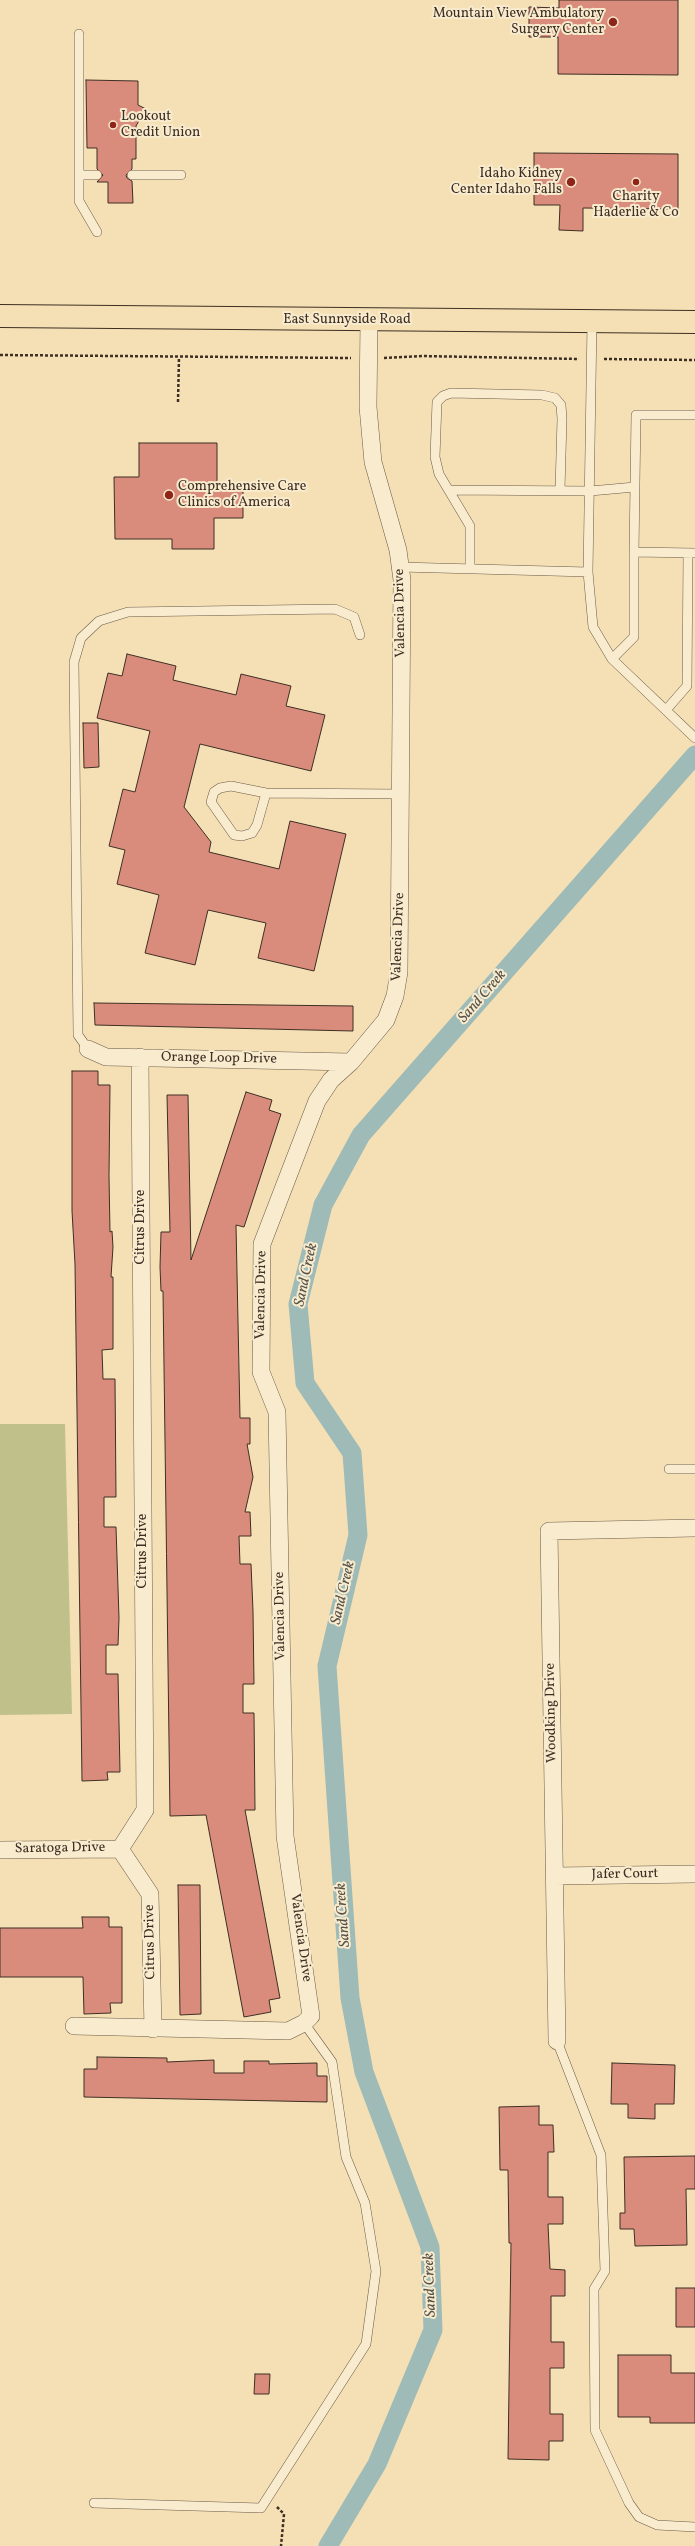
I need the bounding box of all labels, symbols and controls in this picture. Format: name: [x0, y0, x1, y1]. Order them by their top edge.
place label: Mountain View Ambulatory Surgery Center: [433, 6, 604, 38]
marker: Mountain View Ambulatory Surgery Center: [607, 16, 619, 28]
place label: Lookout Credit Union: [121, 109, 200, 142]
marker: Lookout Credit Union: [108, 120, 118, 130]
place label: Idaho Kidney Center Idaho Falls: [451, 166, 562, 198]
marker: Idaho Kidney Center Idaho Falls: [565, 176, 577, 188]
marker: Charity Haderlie & Co: [631, 177, 641, 187]
place label: Charity Haderlie & Co: [593, 189, 679, 222]
street label: East Sunnyside Road: [283, 312, 411, 328]
place label: Comprehensive Care Clinics of America: [178, 479, 306, 512]
marker: Comprehensive Care Clinics of America: [163, 489, 175, 501]
street label: Valencia Drive: [392, 568, 410, 658]
street label: Valencia Drive: [389, 892, 409, 982]
water label: Sand Creek: [455, 967, 511, 1027]
street label: Orange Loop Drive: [161, 1050, 277, 1068]
street label: Citrus Drive: [133, 1189, 149, 1265]
water label: Sand Creek: [292, 1242, 322, 1308]
street label: Valencia Drive: [253, 1250, 271, 1340]
street label: Citrus Drive: [135, 1513, 151, 1589]
water label: Sand Creek: [328, 1560, 360, 1626]
street label: Valencia Drive: [272, 1571, 290, 1661]
street label: Woodking Drive: [543, 1663, 561, 1763]
street label: Saratoga Drive: [15, 1840, 105, 1858]
street label: Jafer Court: [591, 1866, 659, 1884]
water label: Sand Creek: [333, 1882, 355, 1948]
street label: Valencia Drive: [285, 1893, 315, 1983]
street label: Citrus Drive: [142, 1904, 160, 1980]
water label: Sand Creek: [421, 2253, 441, 2317]

